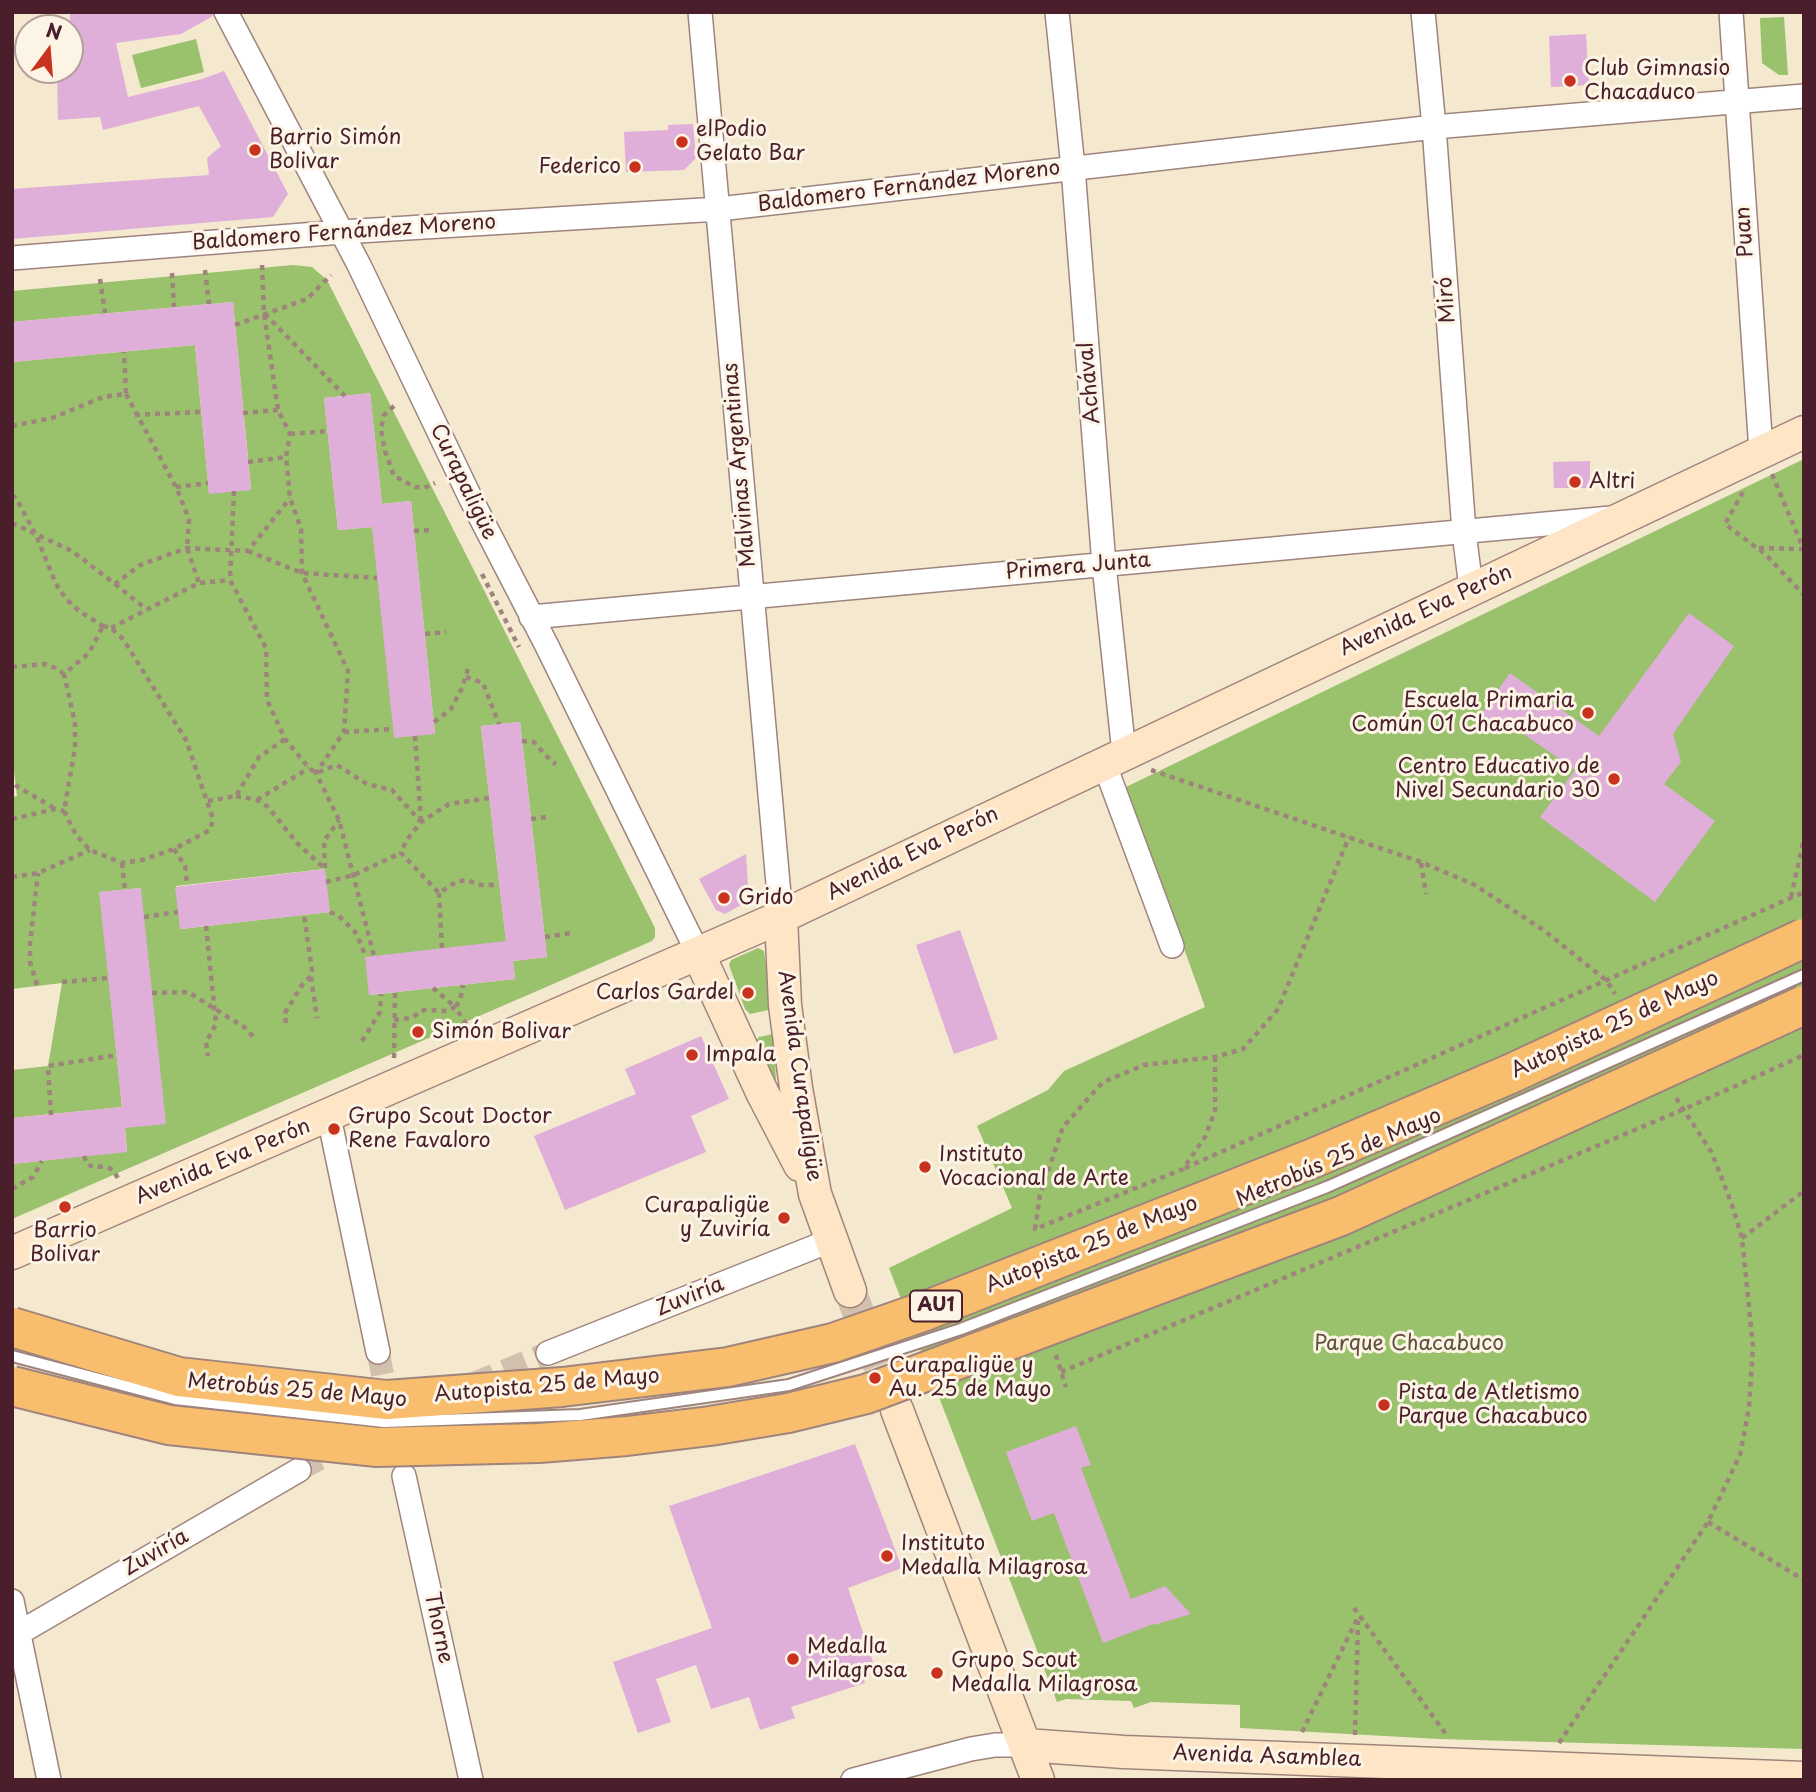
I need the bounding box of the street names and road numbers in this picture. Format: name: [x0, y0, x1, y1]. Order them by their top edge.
street label: Baldomero Fernández Moreno: [756, 156, 1062, 218]
street label: Puan: [1731, 206, 1759, 258]
street label: Baldomero Fernández Moreno: [191, 210, 497, 256]
street label: Miró: [1433, 276, 1461, 324]
street label: Achával: [1074, 341, 1106, 425]
street label: Malvinas Argentinas: [718, 362, 762, 568]
street label: Curapaligüe: [424, 420, 502, 544]
street label: Primera Junta: [1004, 548, 1152, 586]
street label: Avenida Eva Perón: [1336, 560, 1516, 662]
street label: Avenida Eva Perón: [823, 802, 1003, 906]
street label: Autopista 25 de Mayo: [1507, 966, 1723, 1084]
street label: Avenida Curapaligüe: [772, 969, 826, 1183]
street label: Metrobús 25 de Mayo: [1233, 1103, 1445, 1213]
street label: Avenida Eva Perón: [132, 1114, 314, 1210]
street label: Autopista 25 de Mayo: [982, 1191, 1202, 1299]
street label: Zuviría: [652, 1272, 728, 1322]
road number: AU1: [910, 1290, 962, 1322]
street label: Autopista 25 de Mayo: [433, 1364, 661, 1408]
street label: Metrobús 25 de Mayo: [186, 1369, 408, 1413]
street label: Zuviría: [119, 1524, 193, 1582]
street label: Thorne: [418, 1590, 458, 1666]
street label: Avenida Asamblea: [1172, 1741, 1362, 1773]

